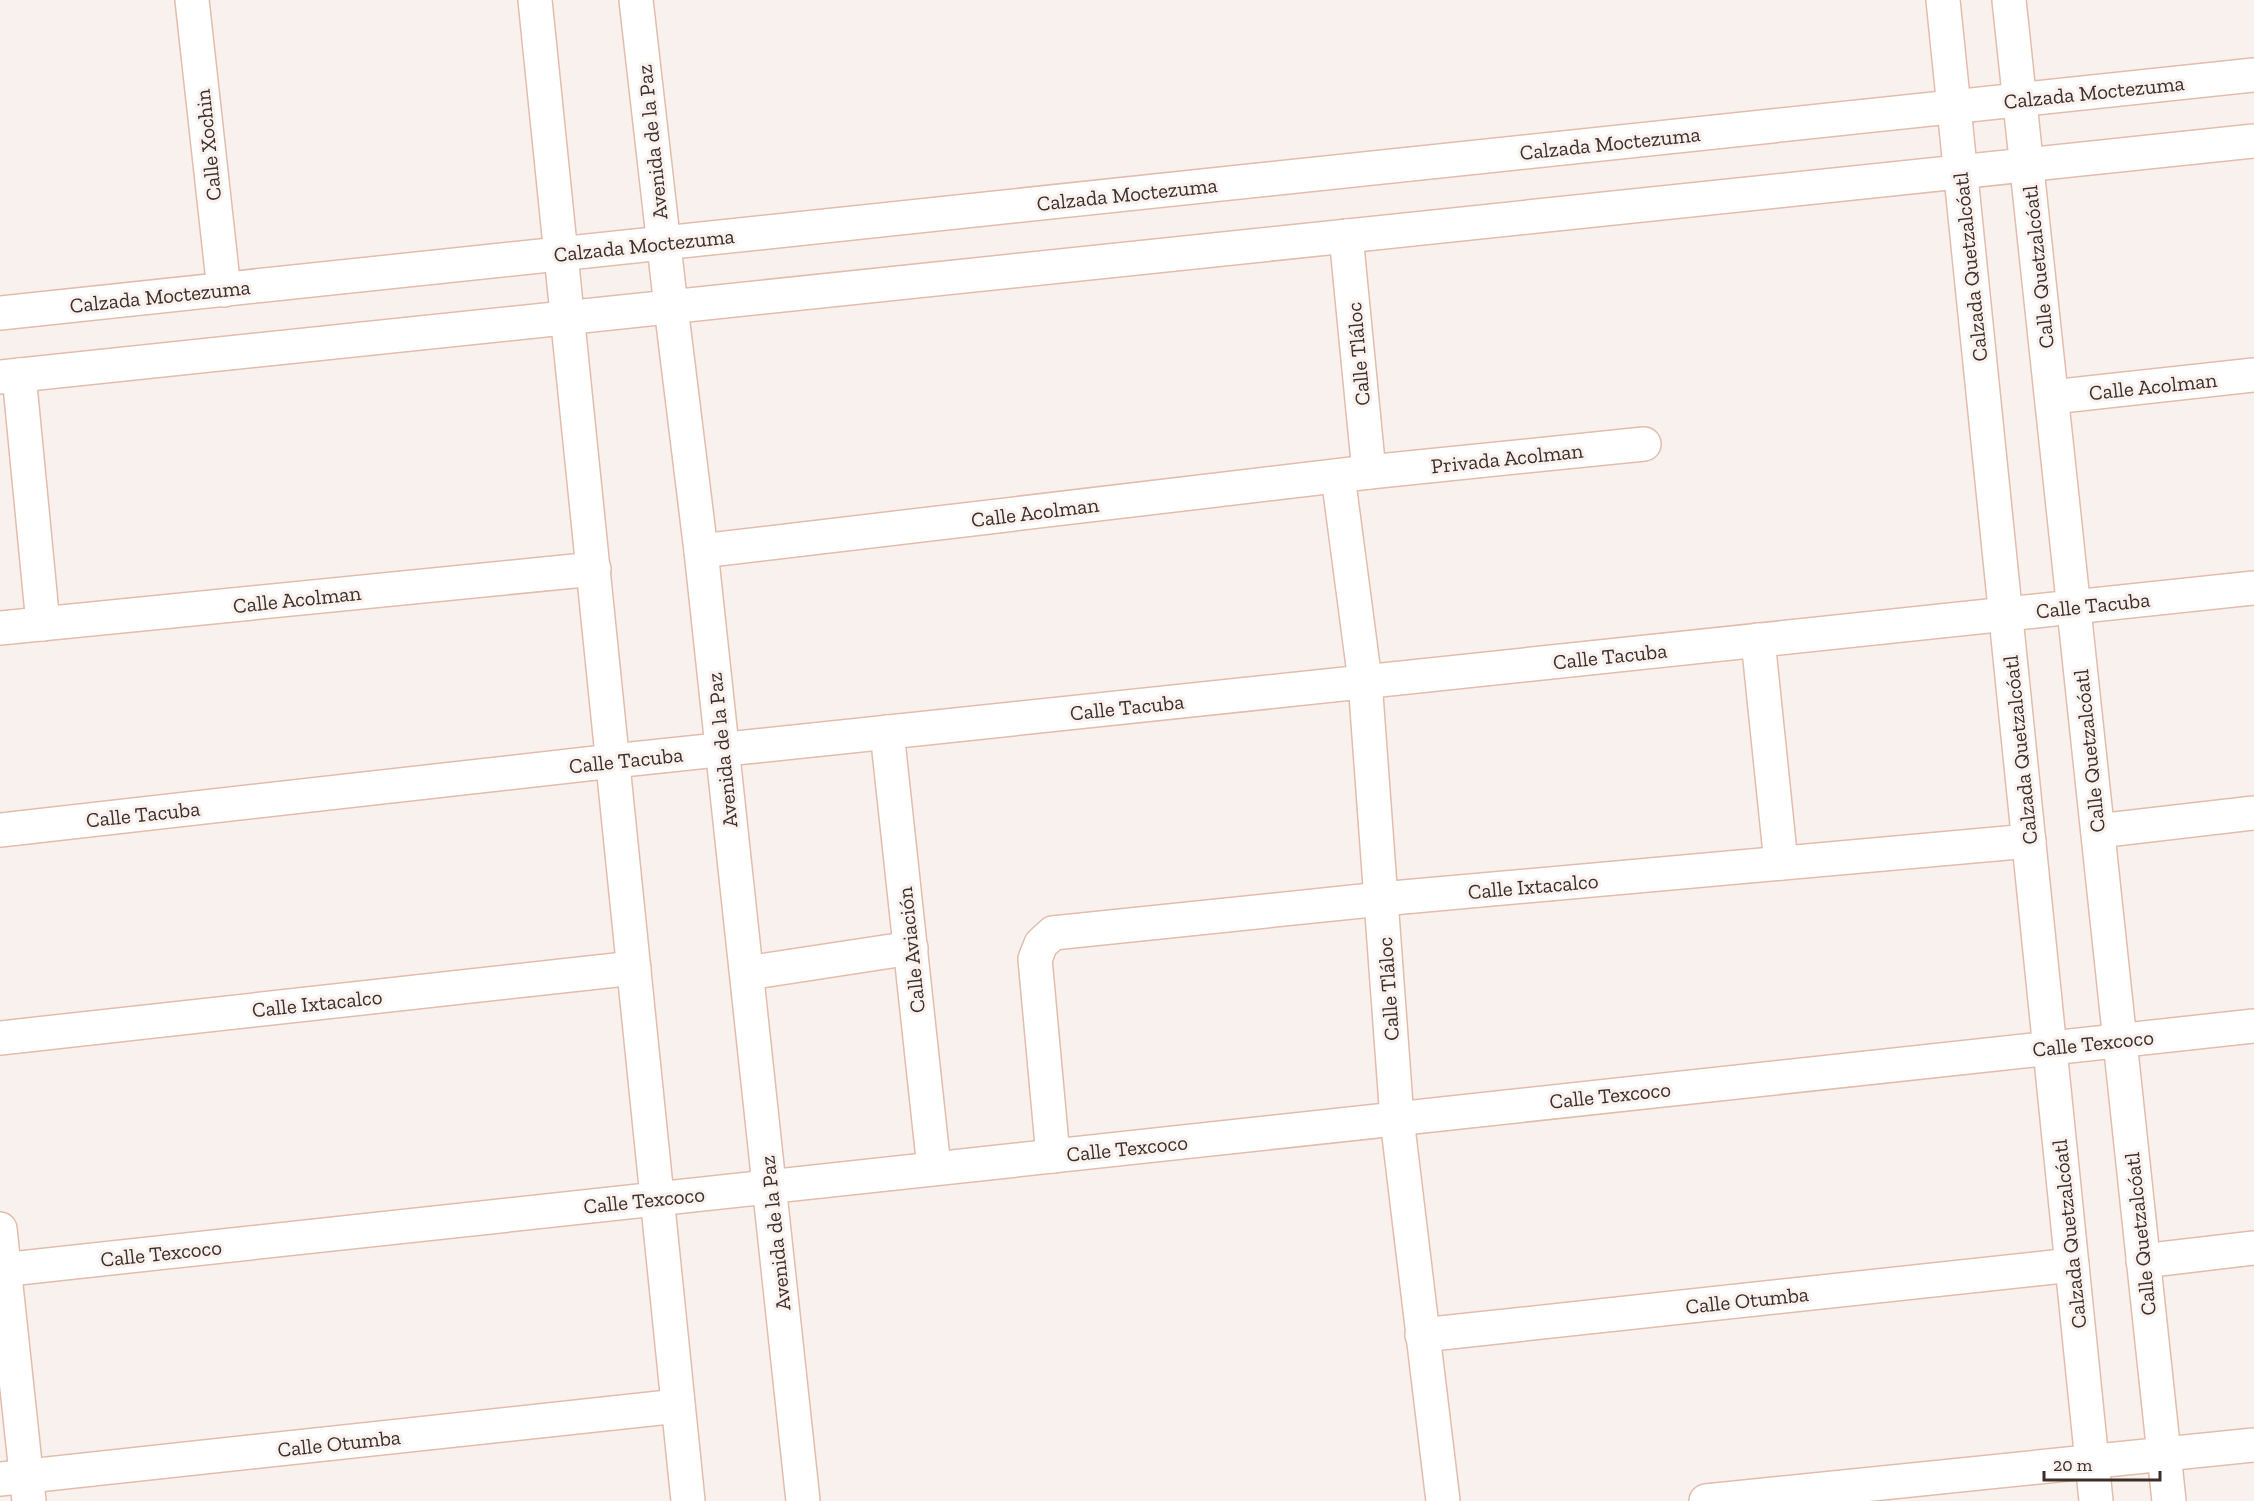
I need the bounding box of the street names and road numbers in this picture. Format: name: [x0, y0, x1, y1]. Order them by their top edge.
street label: Avenida de la Paz: [631, 63, 673, 221]
street label: Calzada Moctezuma: [2002, 70, 2186, 114]
street label: Calle Xochin: [190, 88, 226, 202]
street label: Calzada Moctezuma: [1518, 121, 1702, 165]
street label: Calzada Quetzalcóatl: [1948, 171, 1992, 363]
street label: Calzada Moctezuma: [1035, 172, 1219, 216]
street label: Calle Quetzalcóatl: [2017, 184, 2059, 350]
street label: Calzada Moctezuma: [552, 223, 736, 267]
street label: Calzada Moctezuma: [68, 274, 252, 318]
street label: Calle Tláloc: [1341, 301, 1375, 407]
street label: Calle Acolman: [2088, 367, 2218, 405]
street label: Privada Acolman: [1430, 438, 1584, 478]
street label: Calle Acolman: [970, 492, 1100, 532]
street label: Calle Acolman: [232, 580, 362, 618]
street label: Calle Tacuba: [2035, 587, 2151, 623]
street label: Calle Tacuba: [1552, 638, 1668, 674]
street label: Calzada Quetzalcóatl: [1998, 654, 2042, 846]
street label: Calle Quetzalcóatl: [2068, 668, 2110, 834]
street label: Avenida de la Paz: [701, 671, 743, 829]
street label: Calle Tacuba: [1069, 689, 1185, 725]
street label: Calle Tacuba: [568, 742, 684, 778]
street label: Calle Tacuba: [85, 796, 201, 832]
street label: Calle Ixtacalco: [1467, 868, 1599, 904]
street label: Calle Aviación: [892, 886, 930, 1014]
street label: Calle Tláloc: [1372, 936, 1404, 1042]
street label: Calle Ixtacalco: [251, 984, 383, 1022]
street label: Calle Texcoco: [2031, 1024, 2155, 1062]
street label: Calle Texcoco: [1548, 1076, 1672, 1114]
street label: Calle Texcoco: [1065, 1129, 1189, 1167]
street label: Calzada Quetzalcóatl: [2047, 1138, 2091, 1330]
street label: Calle Quetzalcóatl: [2119, 1151, 2161, 1317]
street label: Avenida de la Paz: [754, 1154, 796, 1312]
street label: Calle Texcoco: [582, 1181, 706, 1219]
street label: Calle Texcoco: [99, 1234, 223, 1272]
street label: Calle Otumba: [1684, 1281, 1810, 1319]
street label: Calle Otumba: [276, 1424, 402, 1462]

